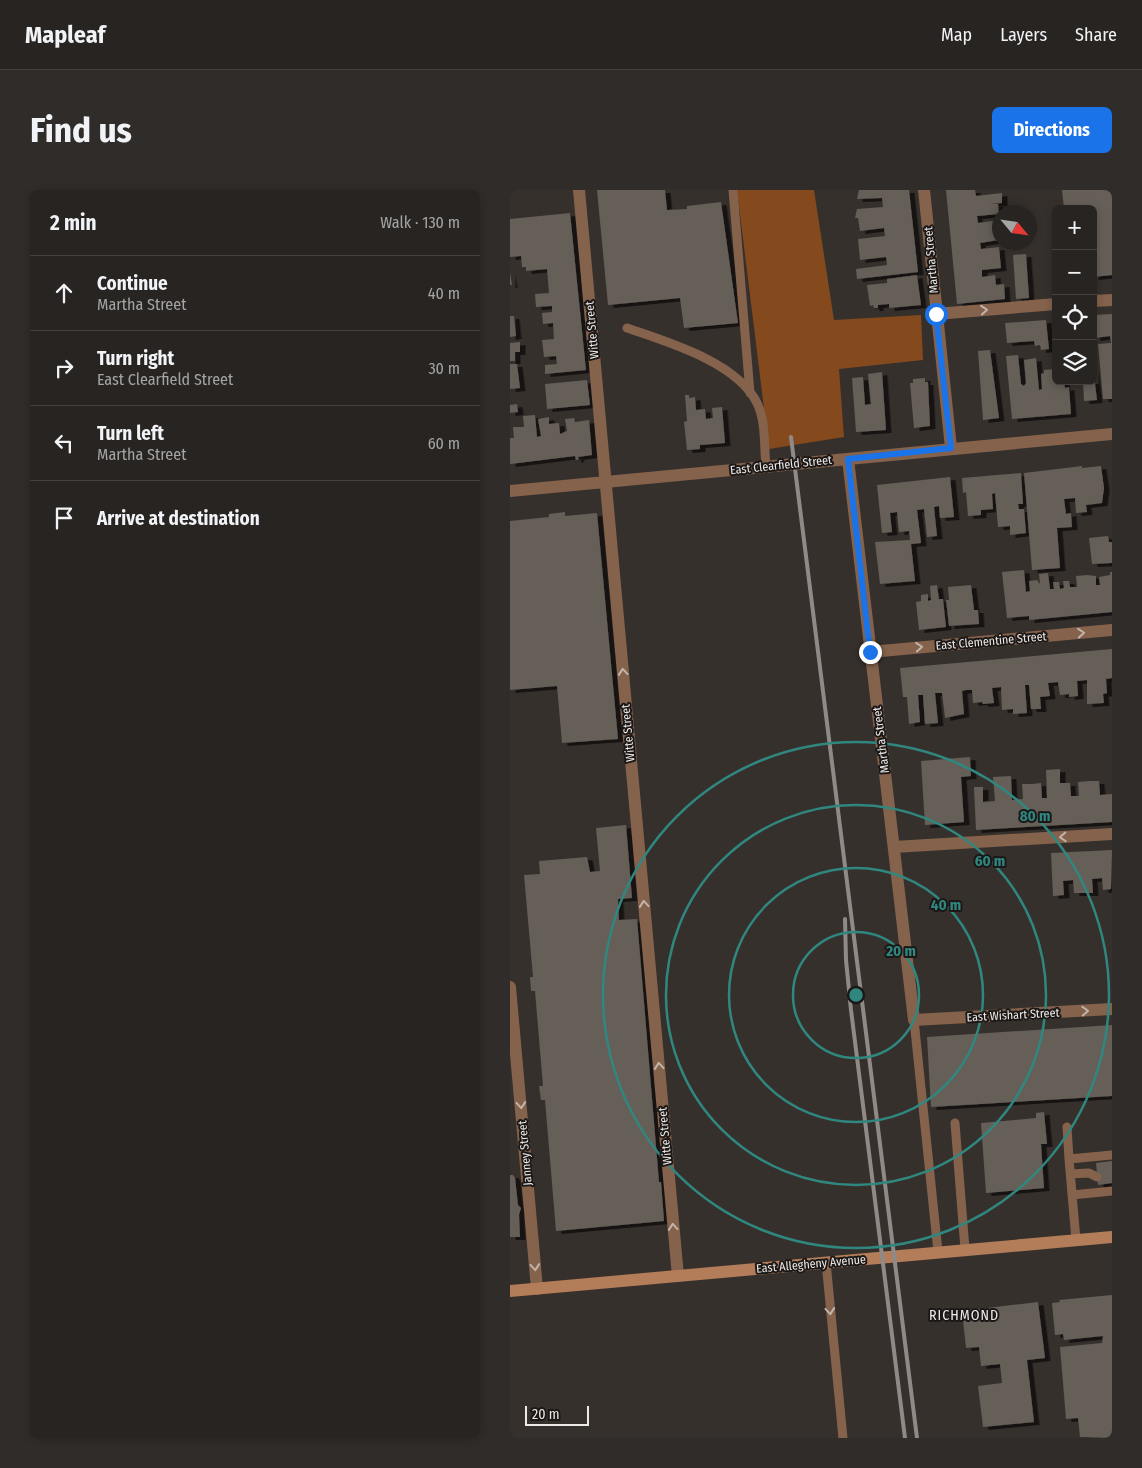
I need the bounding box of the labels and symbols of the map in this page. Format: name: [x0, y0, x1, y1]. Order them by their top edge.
north arrow: [992, 205, 1037, 250]
street label: Martha Street: [921, 226, 941, 294]
street label: Witte Street: [582, 300, 601, 359]
route start: [925, 303, 948, 326]
one-way arrow: [981, 305, 989, 316]
street label: East Clearfield Street: [729, 453, 833, 477]
one-way arrow: [1077, 628, 1085, 639]
street label: East Clementine Street: [935, 629, 1047, 653]
route end: [859, 641, 882, 664]
one-way arrow: [915, 642, 923, 653]
one-way arrow: [618, 668, 629, 676]
street label: Witte Street: [618, 703, 637, 762]
street label: Martha Street: [870, 706, 892, 774]
text: 80 m: [1020, 807, 1050, 825]
one-way arrow: [1059, 831, 1067, 842]
text: 60 m: [975, 852, 1005, 870]
text: 40 m: [931, 896, 961, 914]
one-way arrow: [639, 900, 650, 908]
text: 20 m: [885, 942, 916, 960]
centre of rings: [847, 986, 865, 1004]
one-way arrow: [1081, 1005, 1089, 1016]
street label: East Wishart Street: [966, 1006, 1060, 1024]
one-way arrow: [654, 1061, 665, 1069]
one-way arrow: [515, 1102, 526, 1110]
street label: Witte Street: [655, 1106, 674, 1165]
street label: Janney Street: [515, 1120, 535, 1186]
one-way arrow: [668, 1223, 679, 1231]
street label: East Allegheny Avenue: [756, 1252, 866, 1276]
one-way arrow: [530, 1263, 541, 1271]
one-way arrow: [825, 1307, 836, 1315]
district label: RICHMOND: [929, 1307, 999, 1324]
scale bar: [525, 1403, 589, 1426]

